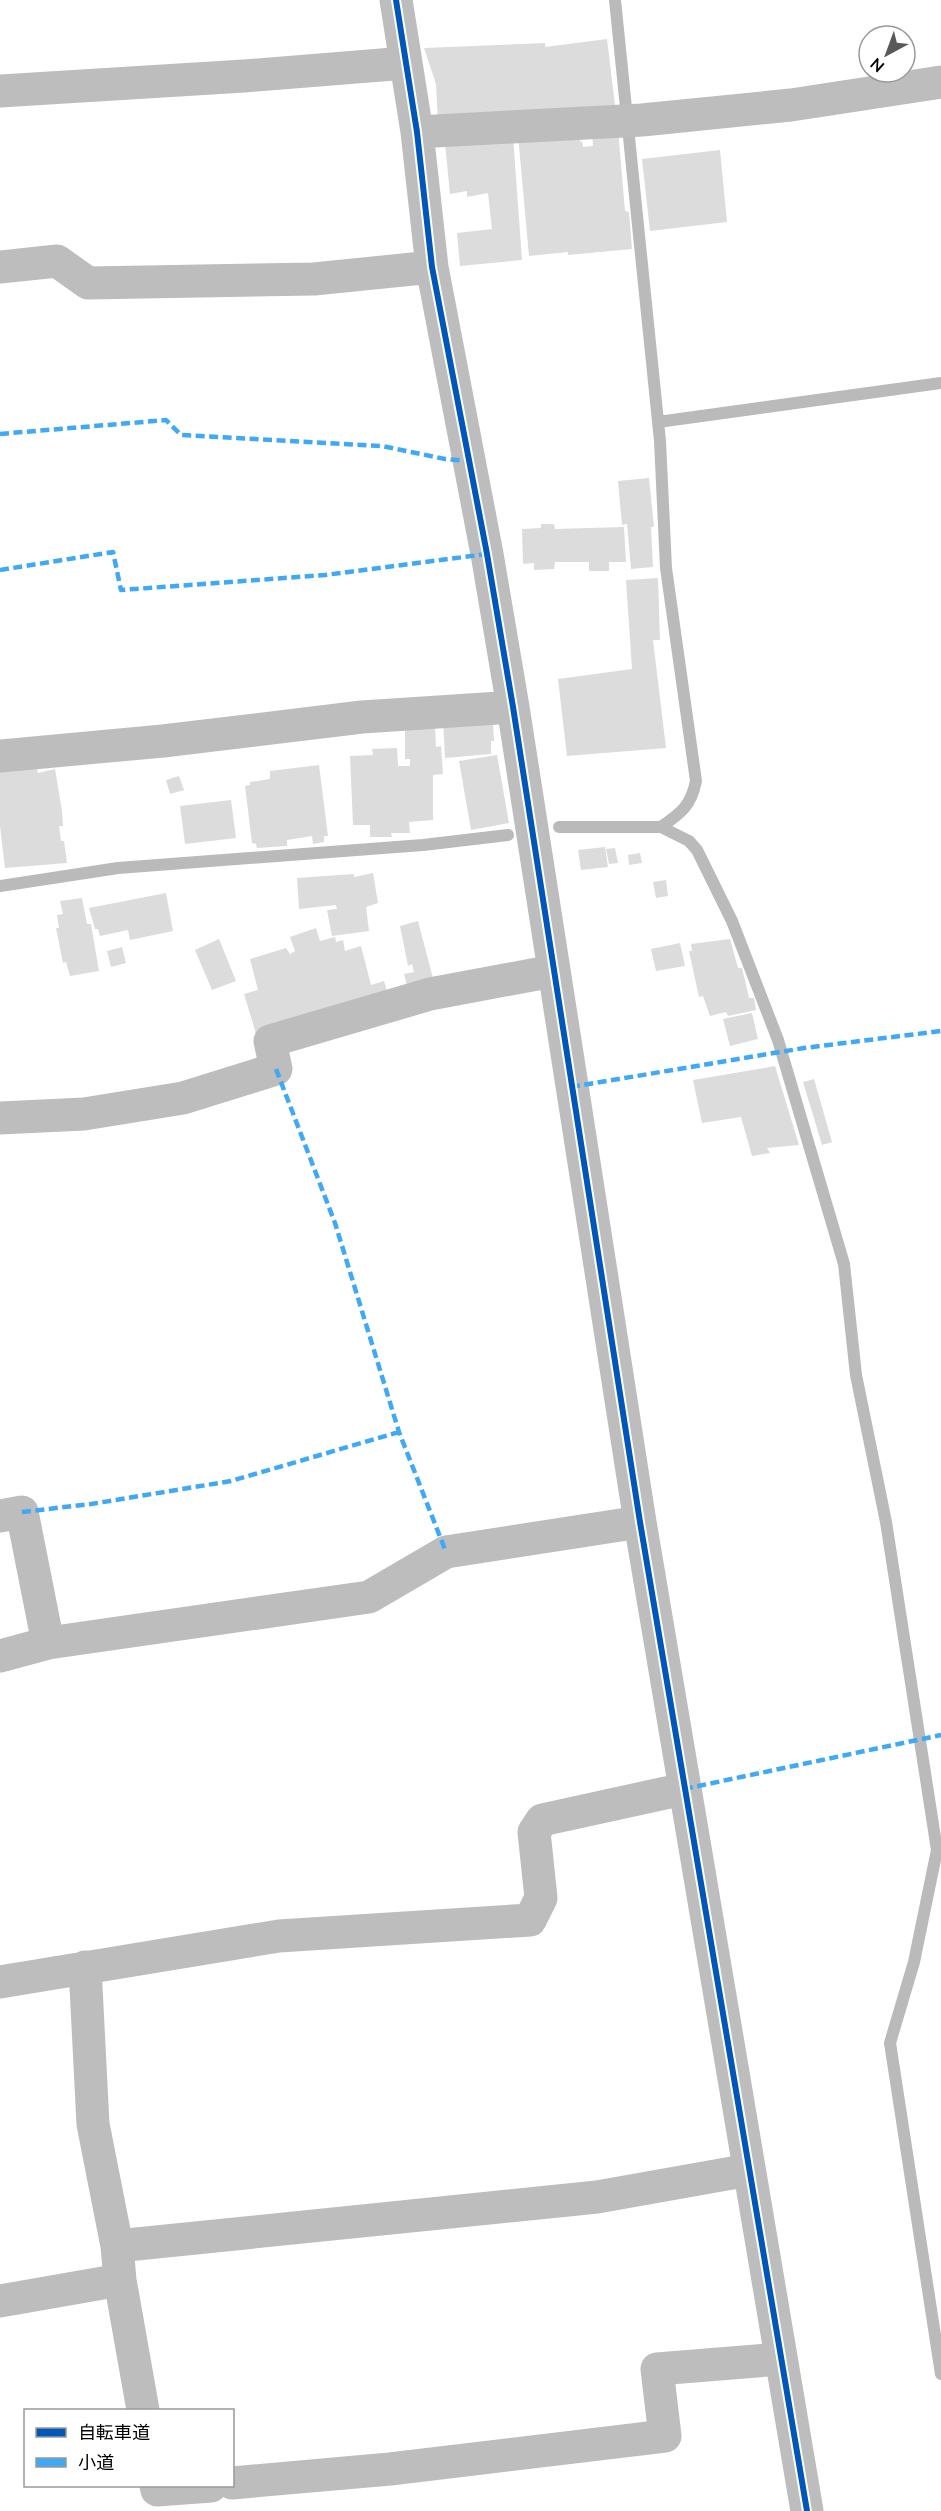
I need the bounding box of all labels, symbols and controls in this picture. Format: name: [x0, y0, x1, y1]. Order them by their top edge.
north arrow: [857, 24, 917, 84]
text: N: [866, 52, 890, 77]
legend: [24, 2409, 234, 2487]
text: 自転車道: [78, 2421, 150, 2445]
text: 小道: [78, 2451, 114, 2475]

